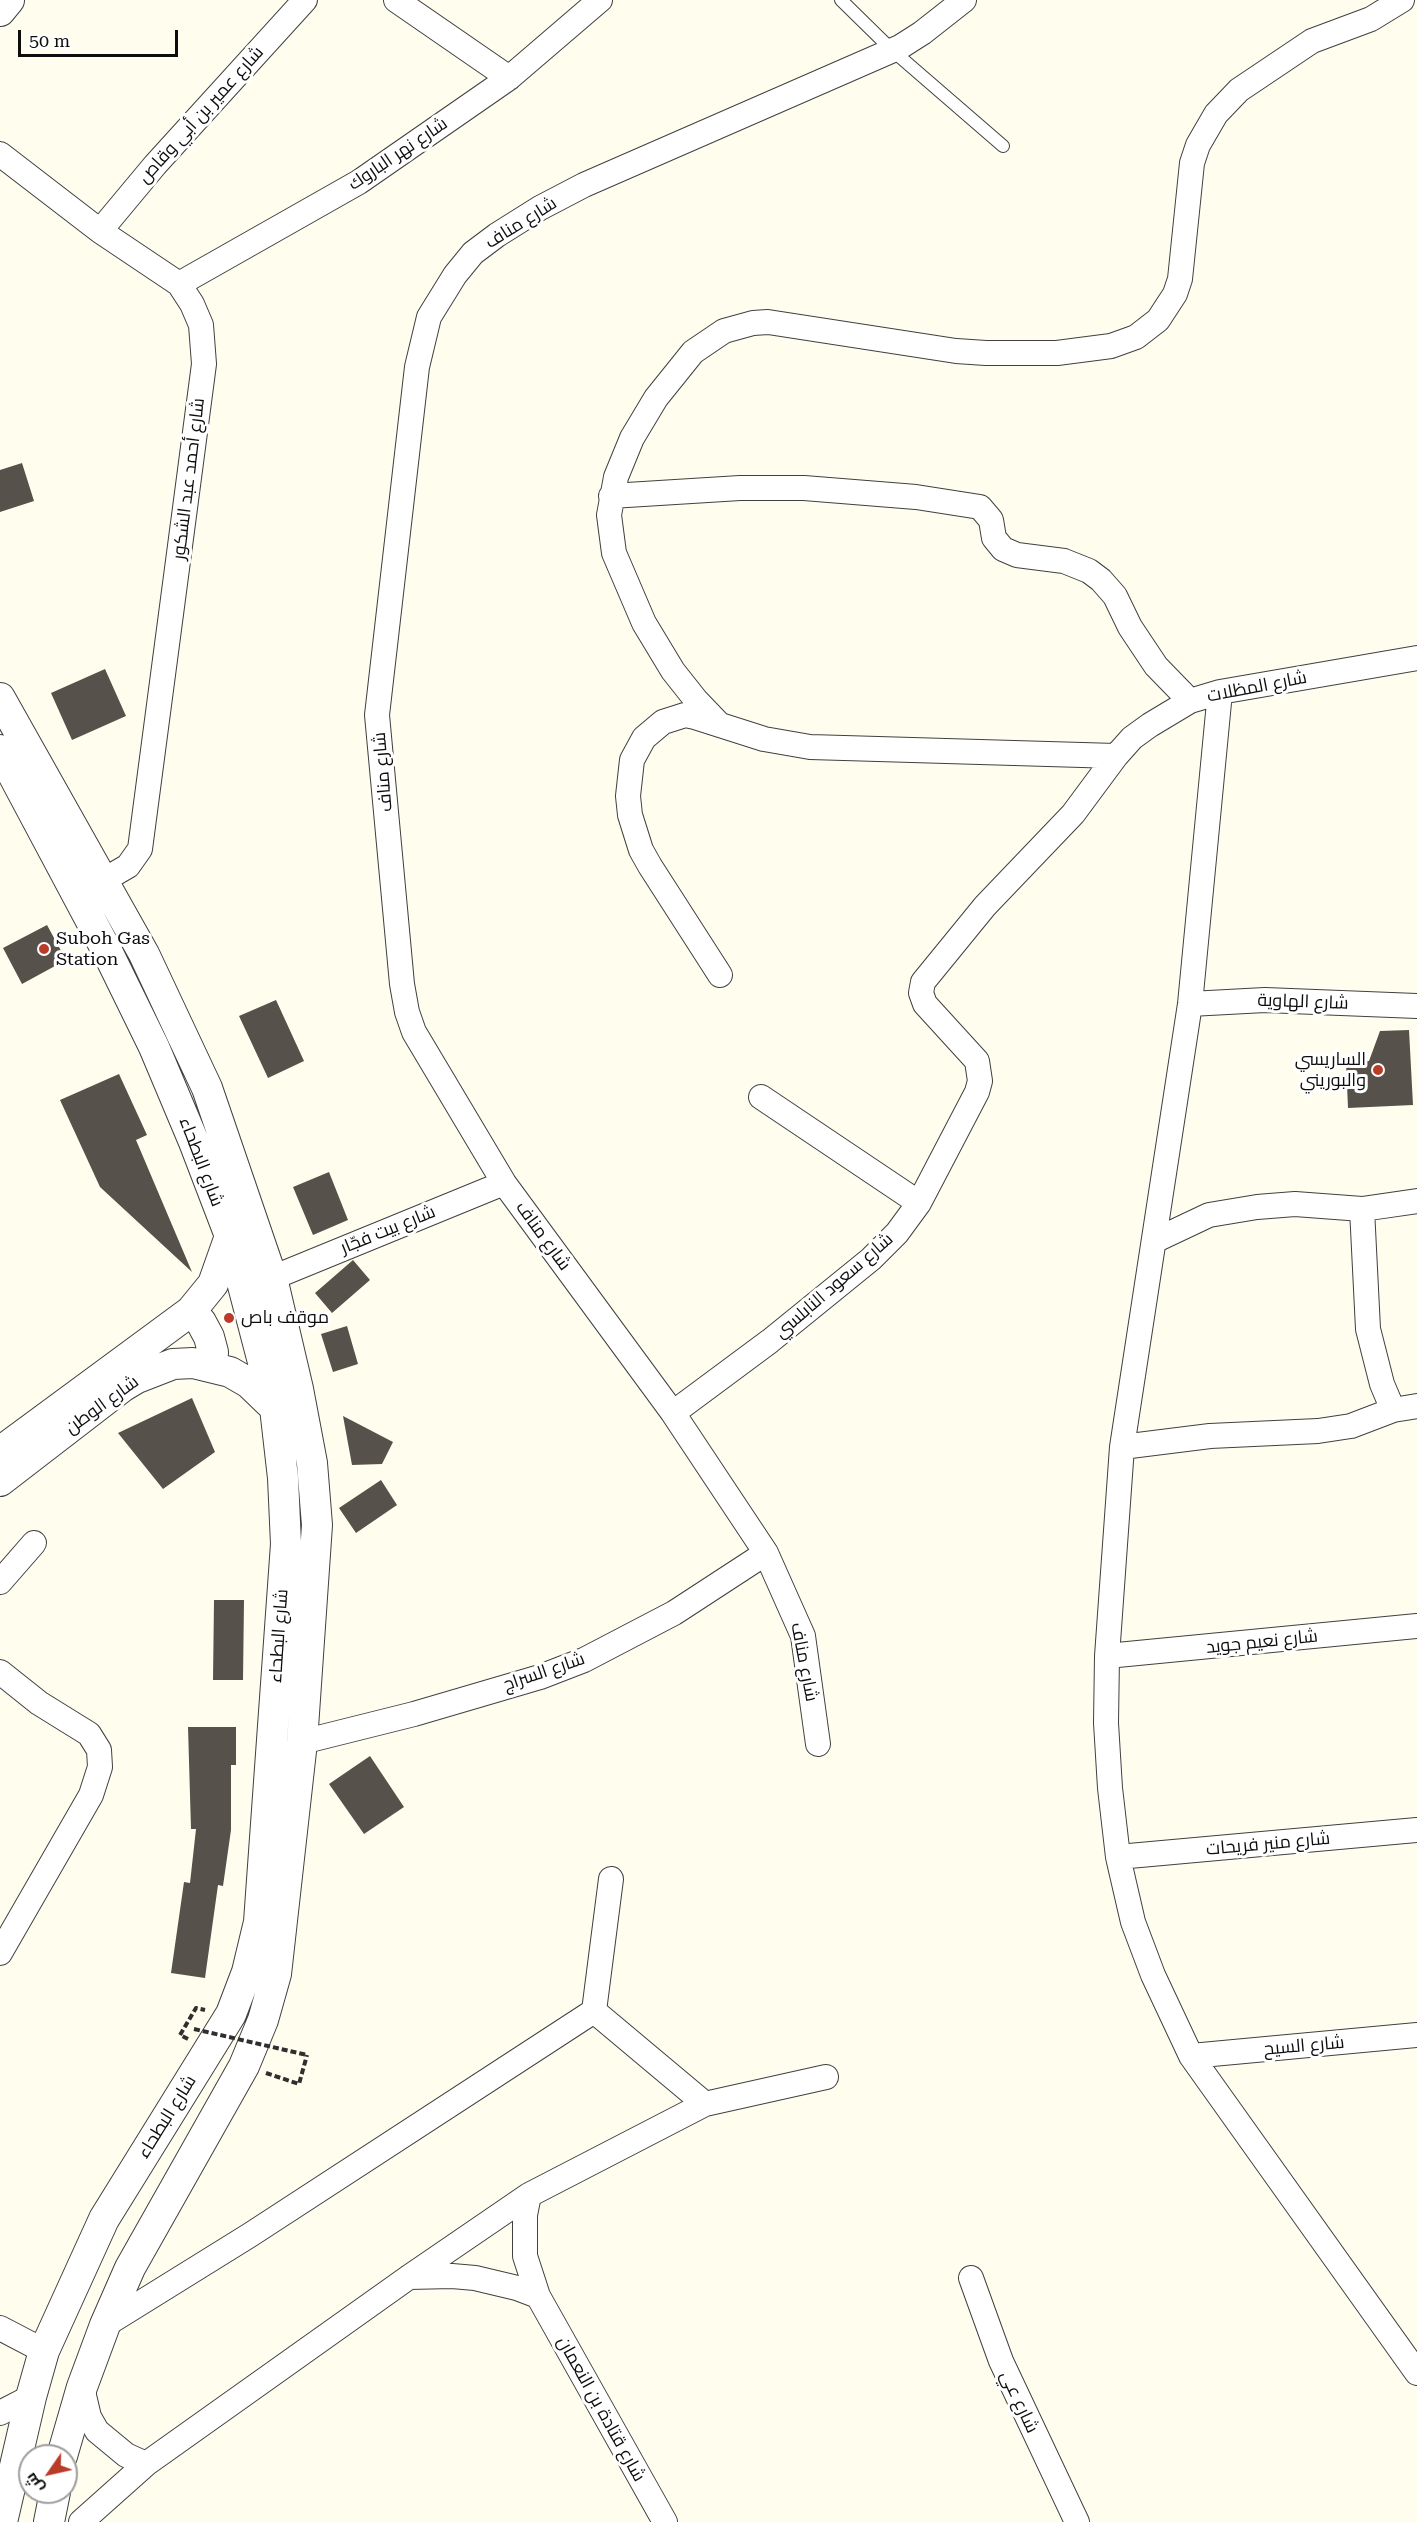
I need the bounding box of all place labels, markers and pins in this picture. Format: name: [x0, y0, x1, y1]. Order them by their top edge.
place label: Suboh Gas Station: [56, 928, 150, 970]
marker: Suboh Gas Station: [37, 942, 51, 956]
place label: الساريسي والبوريني: [1295, 1049, 1366, 1092]
marker: الساريسي والبوريني: [1371, 1063, 1385, 1077]
place label: موقف باص: [241, 1307, 329, 1329]
marker: موقف باص: [222, 1311, 236, 1325]

